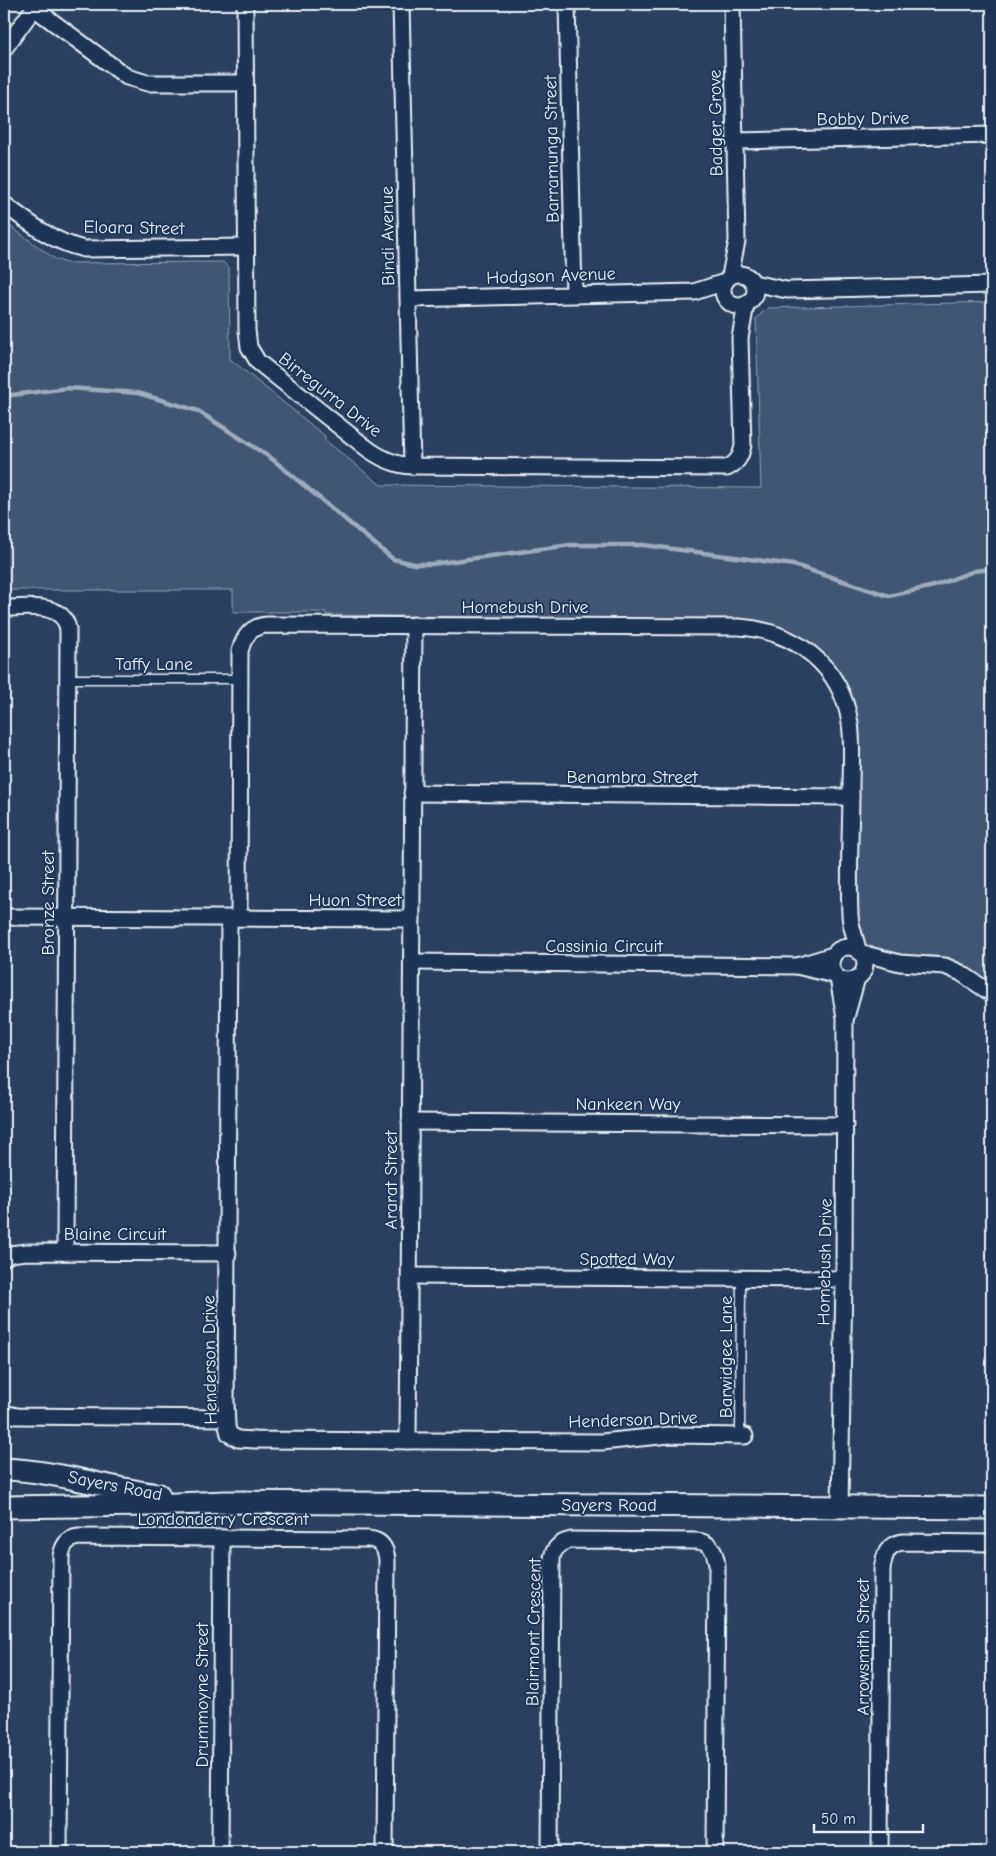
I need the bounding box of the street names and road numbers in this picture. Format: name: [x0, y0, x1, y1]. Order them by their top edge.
street label: Badger Grove: [705, 69, 727, 177]
street label: Barramunga Street: [540, 74, 564, 223]
street label: Bobby Drive: [816, 108, 910, 130]
street label: Bindi Avenue: [377, 186, 399, 286]
street label: Eloara Street: [83, 217, 185, 239]
street label: Hodgson Avenue: [486, 263, 616, 289]
street label: Birregurra Drive: [274, 348, 386, 442]
street label: Homebush Drive: [461, 597, 589, 618]
street label: Taffy Lane: [115, 654, 193, 675]
street label: Benambra Street: [566, 767, 698, 788]
street label: Bronze Street: [38, 850, 59, 955]
street label: Huon Street: [309, 890, 402, 911]
street label: Cassinia Circuit: [545, 936, 664, 957]
street label: Nankeen Way: [575, 1094, 682, 1115]
street label: Ararat Street: [381, 1130, 402, 1229]
street label: Homebush Drive: [813, 1198, 837, 1326]
street label: Blaine Circuit: [64, 1224, 167, 1245]
street label: Spotted Way: [580, 1249, 675, 1270]
street label: Henderson Drive: [198, 1295, 222, 1425]
street label: Barwidgee Lane: [716, 1296, 737, 1418]
street label: Henderson Drive: [568, 1407, 698, 1433]
street label: Sayers Road: [66, 1467, 164, 1505]
street label: Sayers Road: [561, 1495, 657, 1516]
street label: Londonderry Crescent: [137, 1509, 309, 1530]
street label: Blairmont Crescent: [522, 1557, 546, 1706]
street label: Arrowsmith Street: [853, 1578, 874, 1715]
street label: Drummoyne Street: [192, 1622, 213, 1767]

